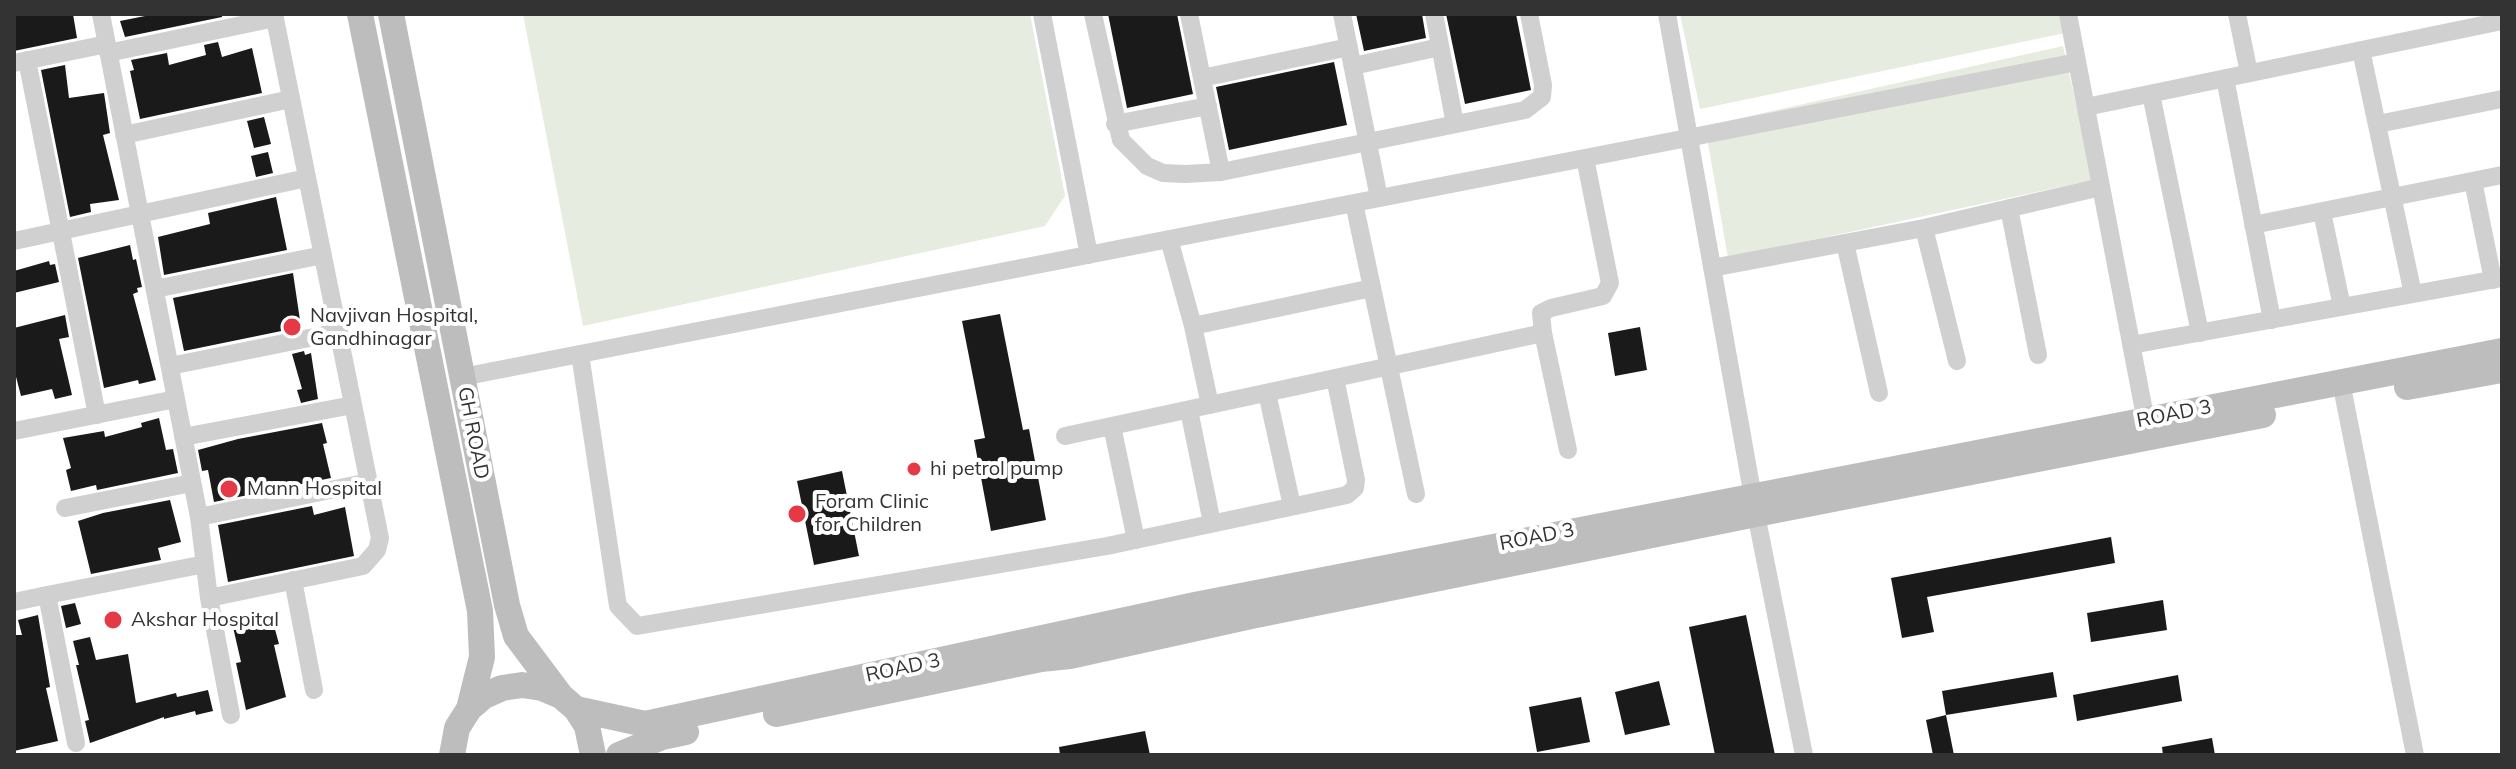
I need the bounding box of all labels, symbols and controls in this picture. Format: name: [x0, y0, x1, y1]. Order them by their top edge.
place label: Navjivan Hospital, Gandhinagar: [310, 304, 478, 351]
marker: Navjivan Hospital, Gandhinagar: [281, 316, 303, 338]
street label: GH ROAD: [452, 385, 494, 481]
street label: ROAD 3: [2135, 395, 2213, 433]
place label: hi petrol pump: [930, 457, 1063, 481]
marker: hi petrol pump: [905, 460, 923, 478]
place label: Mann Hospital: [247, 477, 382, 501]
marker: Mann Hospital: [218, 478, 240, 500]
place label: Foram Clinic for Children: [815, 490, 929, 537]
marker: Foram Clinic for Children: [786, 503, 808, 525]
street label: ROAD 3: [1498, 518, 1576, 556]
place label: Akshar Hospital: [131, 608, 279, 632]
marker: Akshar Hospital: [102, 609, 124, 631]
street label: ROAD 3: [863, 648, 943, 688]

